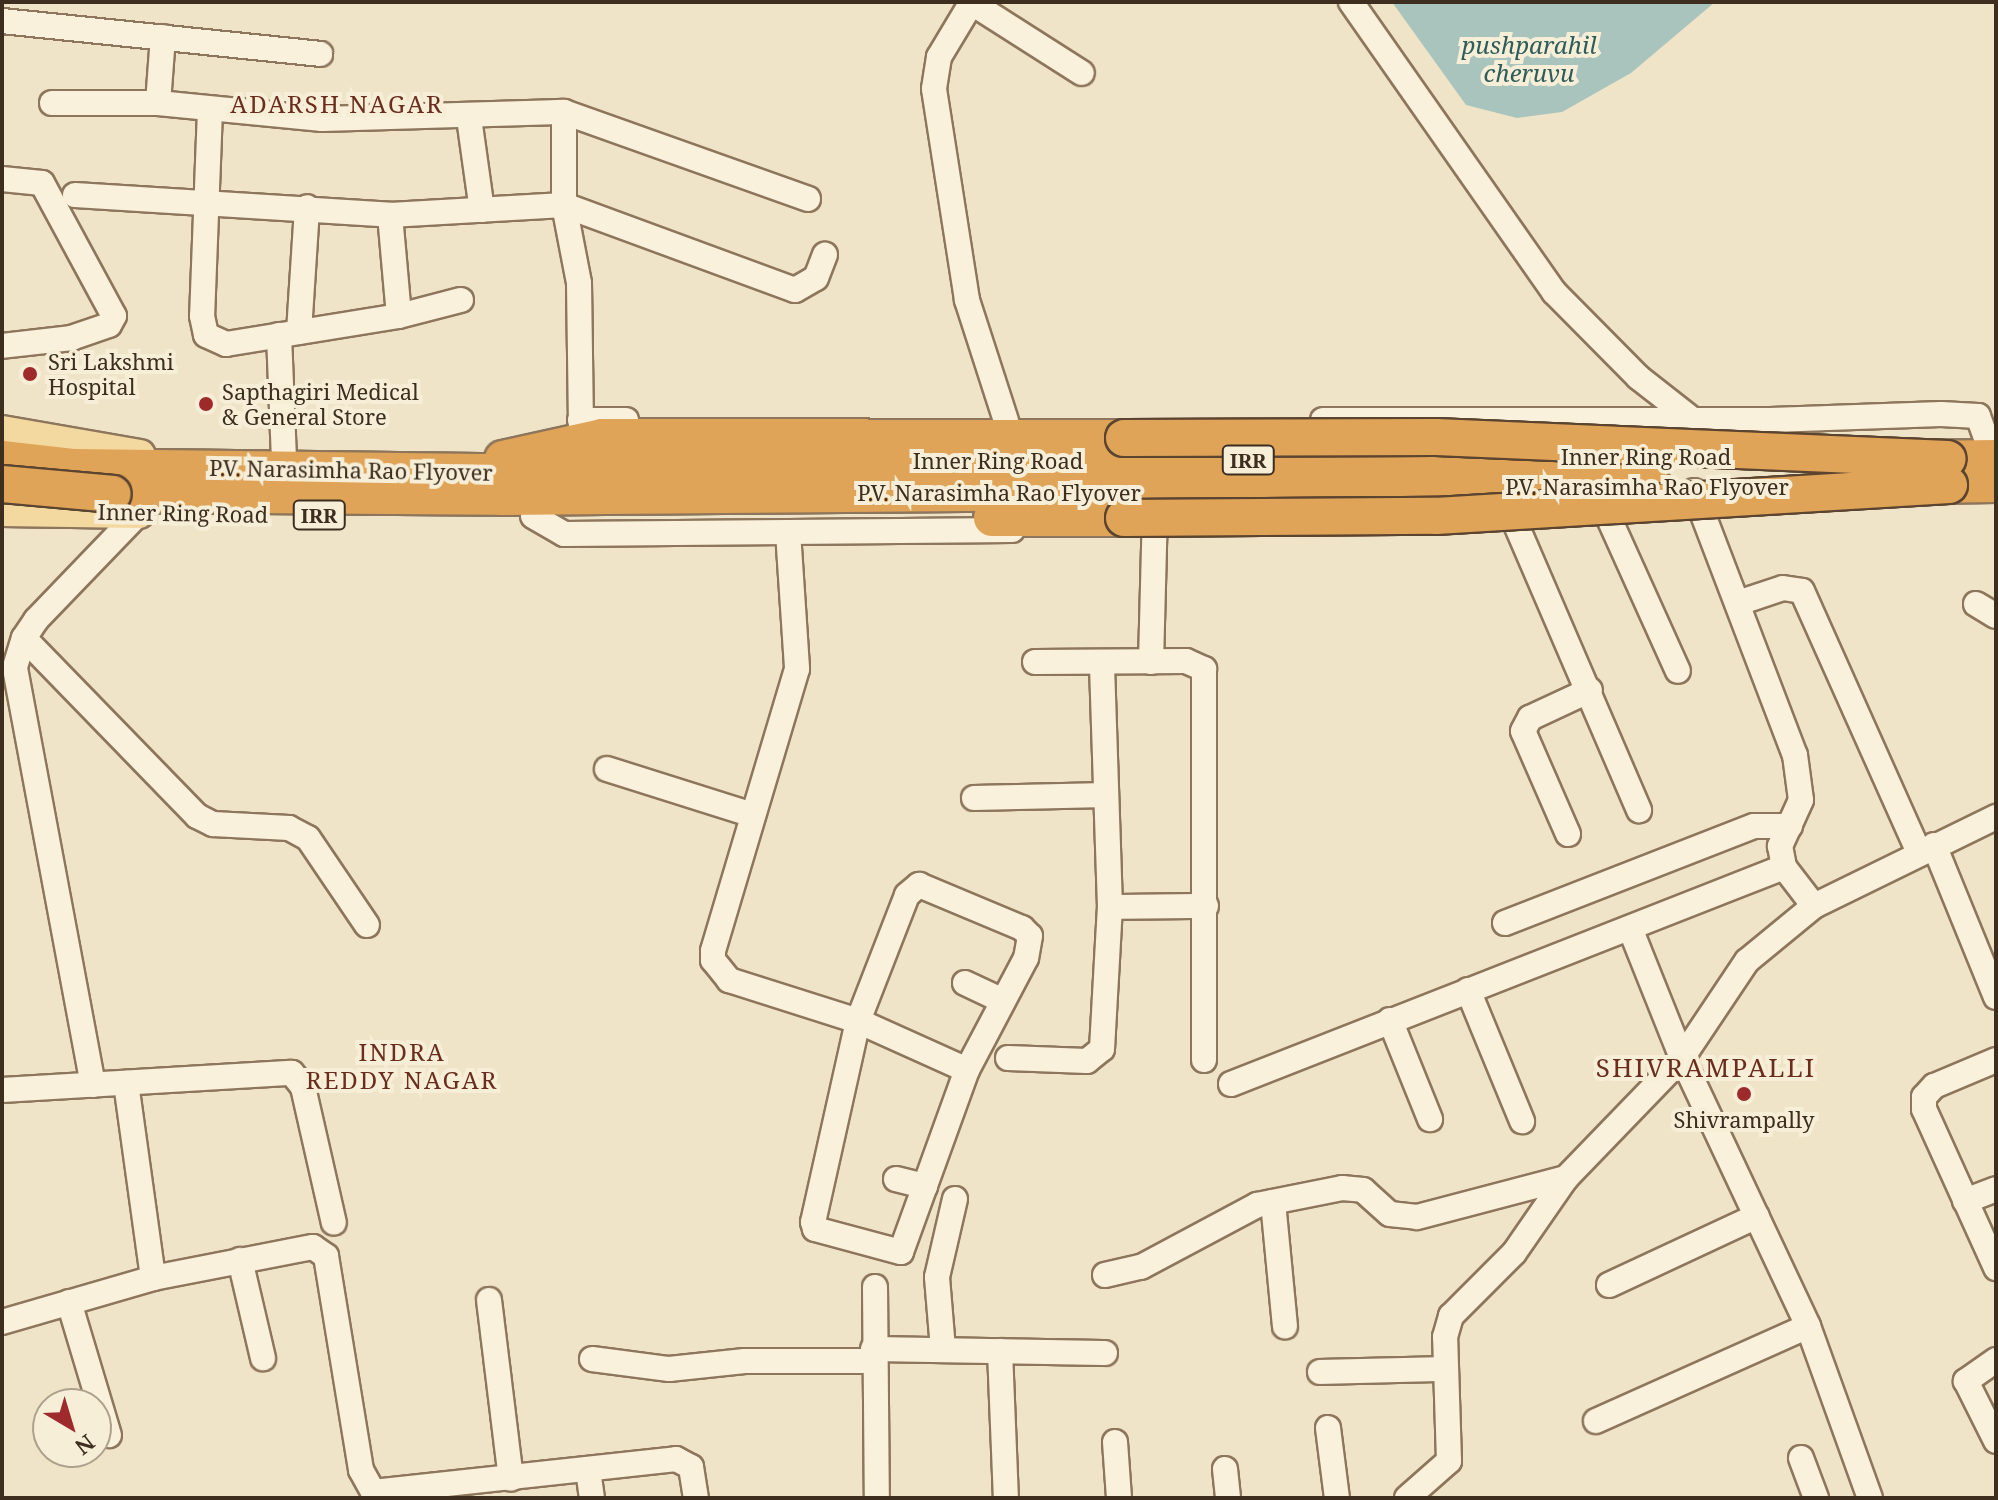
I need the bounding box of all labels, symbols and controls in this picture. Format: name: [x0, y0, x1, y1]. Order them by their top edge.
water label: pushparahil cheruvu: [1461, 31, 1597, 87]
district label: ADARSH NAGAR: [230, 90, 444, 118]
place label: Sri Lakshmi Hospital: [48, 348, 174, 400]
marker: Sri Lakshmi Hospital: [19, 363, 41, 385]
place label: Sapthagiri Medical & General Store: [222, 378, 419, 430]
marker: Sapthagiri Medical & General Store: [197, 395, 215, 413]
road number: IRR: [1220, 444, 1276, 476]
street label: Inner Ring Road: [1561, 444, 1731, 470]
street label: Inner Ring Road: [913, 448, 1083, 474]
street label: P.V. Narasimha Rao Flyover: [209, 454, 493, 486]
street label: P.V. Narasimha Rao Flyover: [1505, 474, 1789, 500]
street label: P.V. Narasimha Rao Flyover: [857, 480, 1141, 506]
street label: Inner Ring Road: [98, 498, 268, 528]
road number: IRR: [291, 499, 347, 531]
district label: INDRA REDDY NAGAR: [306, 1038, 498, 1094]
district label: SHIVRAMPALLI: [1596, 1052, 1816, 1084]
marker: Shivrampally: [1735, 1085, 1753, 1103]
place label: Shivrampally: [1674, 1107, 1814, 1133]
north arrow: [32, 1388, 112, 1468]
text: N: [69, 1428, 102, 1462]

